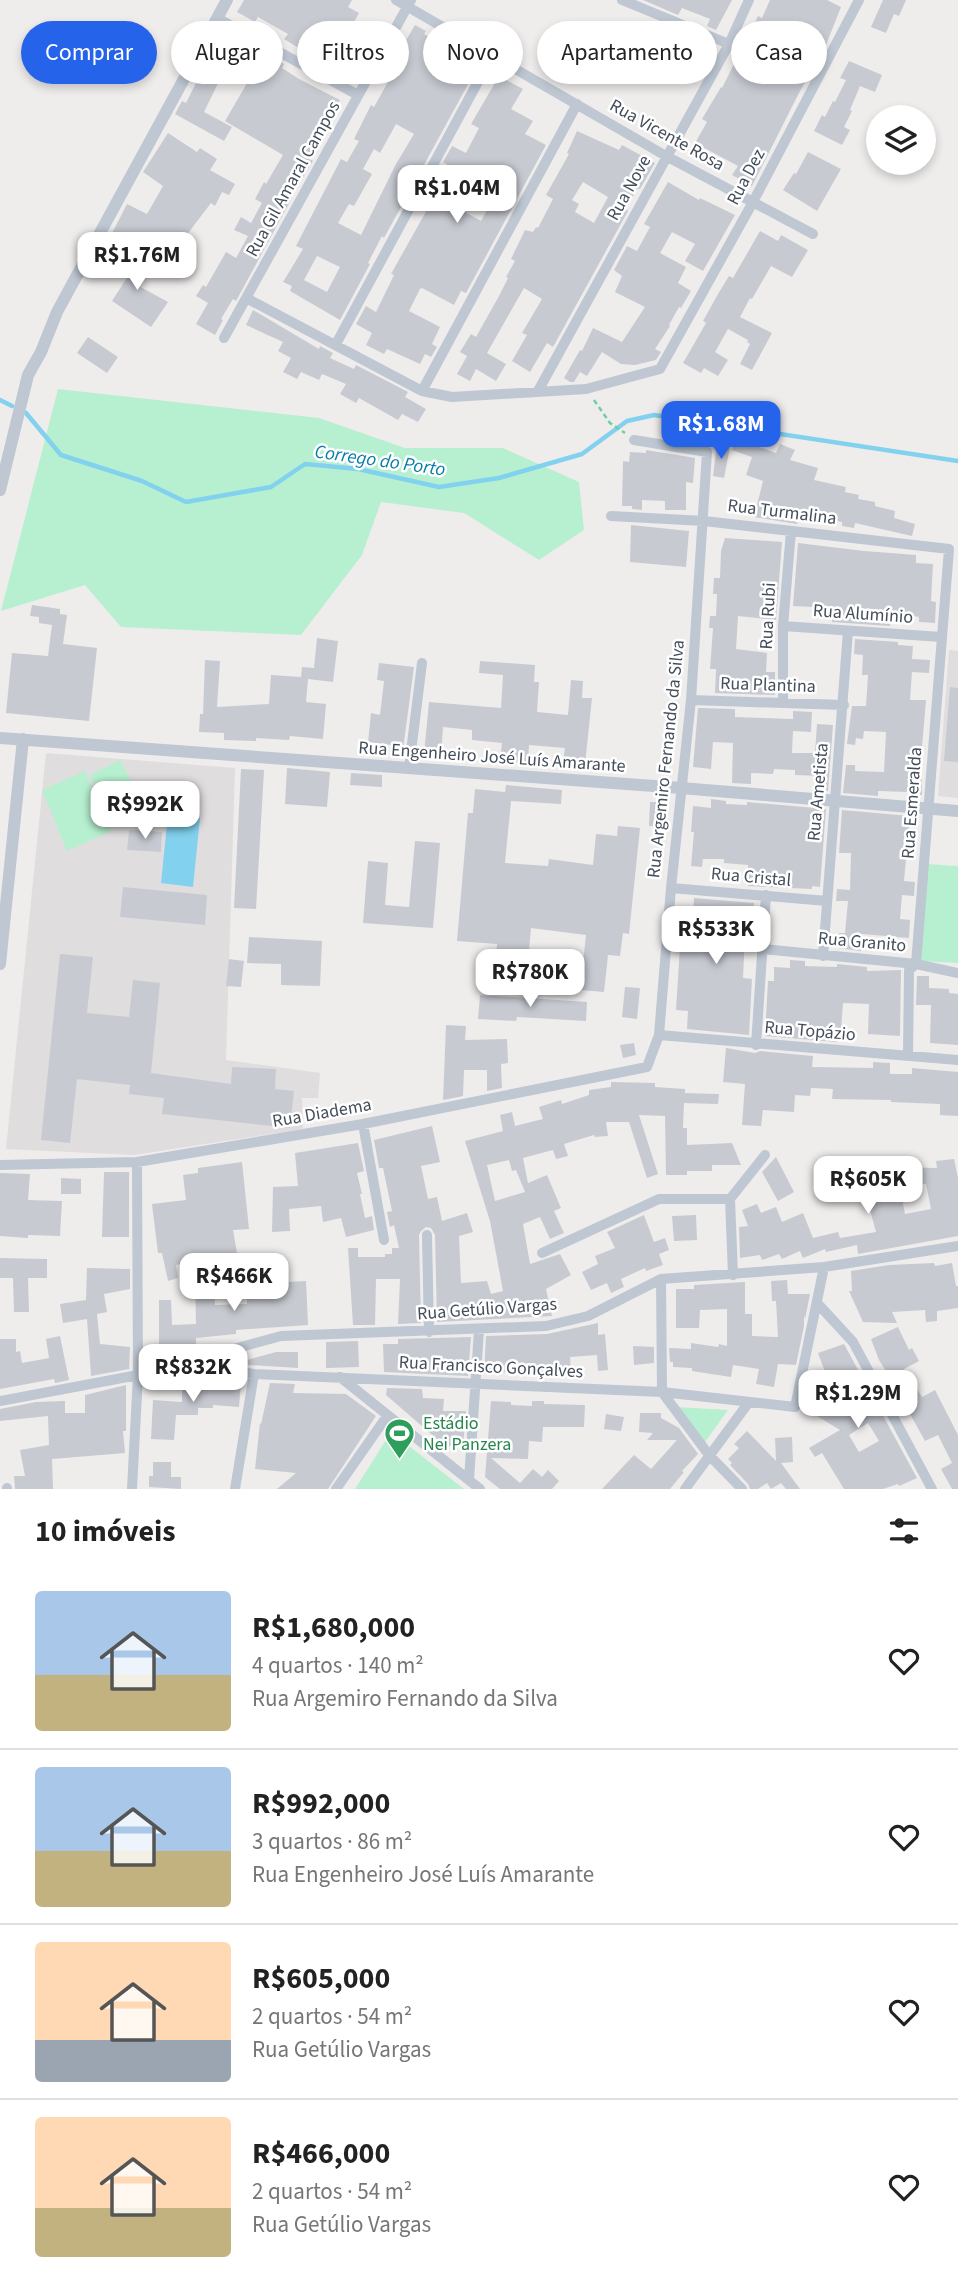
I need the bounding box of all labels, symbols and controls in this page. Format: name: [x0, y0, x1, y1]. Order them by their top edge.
chip: Comprar: [21, 21, 157, 84]
chip: Alugar: [171, 21, 283, 84]
chip: Filtros: [297, 21, 409, 84]
chip: Novo: [423, 21, 523, 84]
chip: Apartamento: [537, 21, 717, 84]
chip: Casa: [731, 21, 827, 84]
street label: Rua Vicente Rosa: [605, 93, 729, 177]
street label: Rua Gil Amaral Campos: [240, 96, 346, 262]
map controls: [866, 105, 936, 175]
button: layers: [866, 105, 936, 175]
street label: Rua Dez: [721, 144, 771, 210]
street label: Rua Nove: [601, 151, 657, 225]
pin: R$1.04M: [392, 166, 522, 225]
text: R$1.04M: [413, 171, 501, 204]
pin: R$1.76M: [72, 232, 202, 292]
text: R$1.76M: [93, 238, 181, 271]
pin: R$1.68M: [656, 402, 786, 461]
text: R$1.68M: [677, 407, 765, 440]
water label: Corrego do Porto: [313, 438, 447, 484]
street label: Rua Turmalina: [726, 493, 838, 531]
street label: Rua Rubi: [754, 582, 782, 650]
street label: Rua Alumínio: [812, 598, 914, 630]
street label: Rua Argemiro Fernando da Silva: [641, 639, 691, 879]
street label: Rua Plantina: [720, 671, 816, 699]
street label: Rua Engenheiro José Luís Amarante: [358, 735, 627, 779]
street label: Rua Ametista: [801, 742, 835, 842]
street label: Rua Esmeralda: [896, 746, 928, 860]
pin: R$992K: [88, 782, 202, 841]
text: R$992K: [107, 787, 183, 820]
street label: Rua Cristal: [710, 861, 792, 893]
pin: R$533K: [659, 906, 773, 966]
text: R$533K: [678, 912, 754, 945]
street label: Rua Granito: [817, 926, 907, 958]
pin: R$780K: [473, 950, 587, 1009]
text: R$780K: [492, 955, 568, 988]
street label: Rua Topázio: [763, 1015, 857, 1047]
street label: Rua Diadema: [270, 1092, 374, 1134]
pin: R$605K: [811, 1156, 925, 1216]
text: R$605K: [830, 1162, 906, 1195]
pin: R$466K: [177, 1254, 291, 1313]
text: R$466K: [196, 1259, 272, 1292]
street label: Rua Getúlio Vargas: [416, 1292, 558, 1326]
pin: R$832K: [136, 1344, 250, 1404]
text: R$832K: [155, 1350, 231, 1383]
street label: Rua Francisco Gonçalves: [398, 1350, 584, 1384]
pin: R$1.29M: [793, 1370, 923, 1430]
text: R$1.29M: [814, 1376, 902, 1409]
place label: Estádio Nei Panzera: [423, 1411, 511, 1457]
sports icon: Estádio Nei Panzera: [383, 1416, 417, 1460]
text: 10 imóveis: [35, 1510, 176, 1553]
icon: filters: [885, 1512, 923, 1550]
text: R$1,680,000: [252, 1606, 415, 1649]
icon: home: [91, 1619, 175, 1703]
icon: heart: [885, 1642, 923, 1680]
text: 4 quartos · 140 m²: [252, 1649, 424, 1682]
text: Rua Argemiro Fernando da Silva: [252, 1682, 558, 1715]
text: R$992,000: [252, 1782, 390, 1825]
icon: home: [91, 1795, 175, 1879]
icon: heart: [885, 1818, 923, 1856]
text: 3 quartos · 86 m²: [252, 1825, 412, 1858]
text: Rua Engenheiro José Luís Amarante: [252, 1858, 594, 1891]
text: R$605,000: [252, 1957, 390, 2000]
icon: home: [91, 1970, 175, 2054]
icon: heart: [885, 1993, 923, 2031]
text: 2 quartos · 54 m²: [252, 2000, 412, 2033]
text: Rua Getúlio Vargas: [252, 2033, 431, 2066]
text: R$466,000: [252, 2132, 390, 2175]
icon: home: [91, 2145, 175, 2229]
icon: heart: [885, 2168, 923, 2206]
text: 2 quartos · 54 m²: [252, 2175, 412, 2208]
text: Rua Getúlio Vargas: [252, 2208, 431, 2241]

